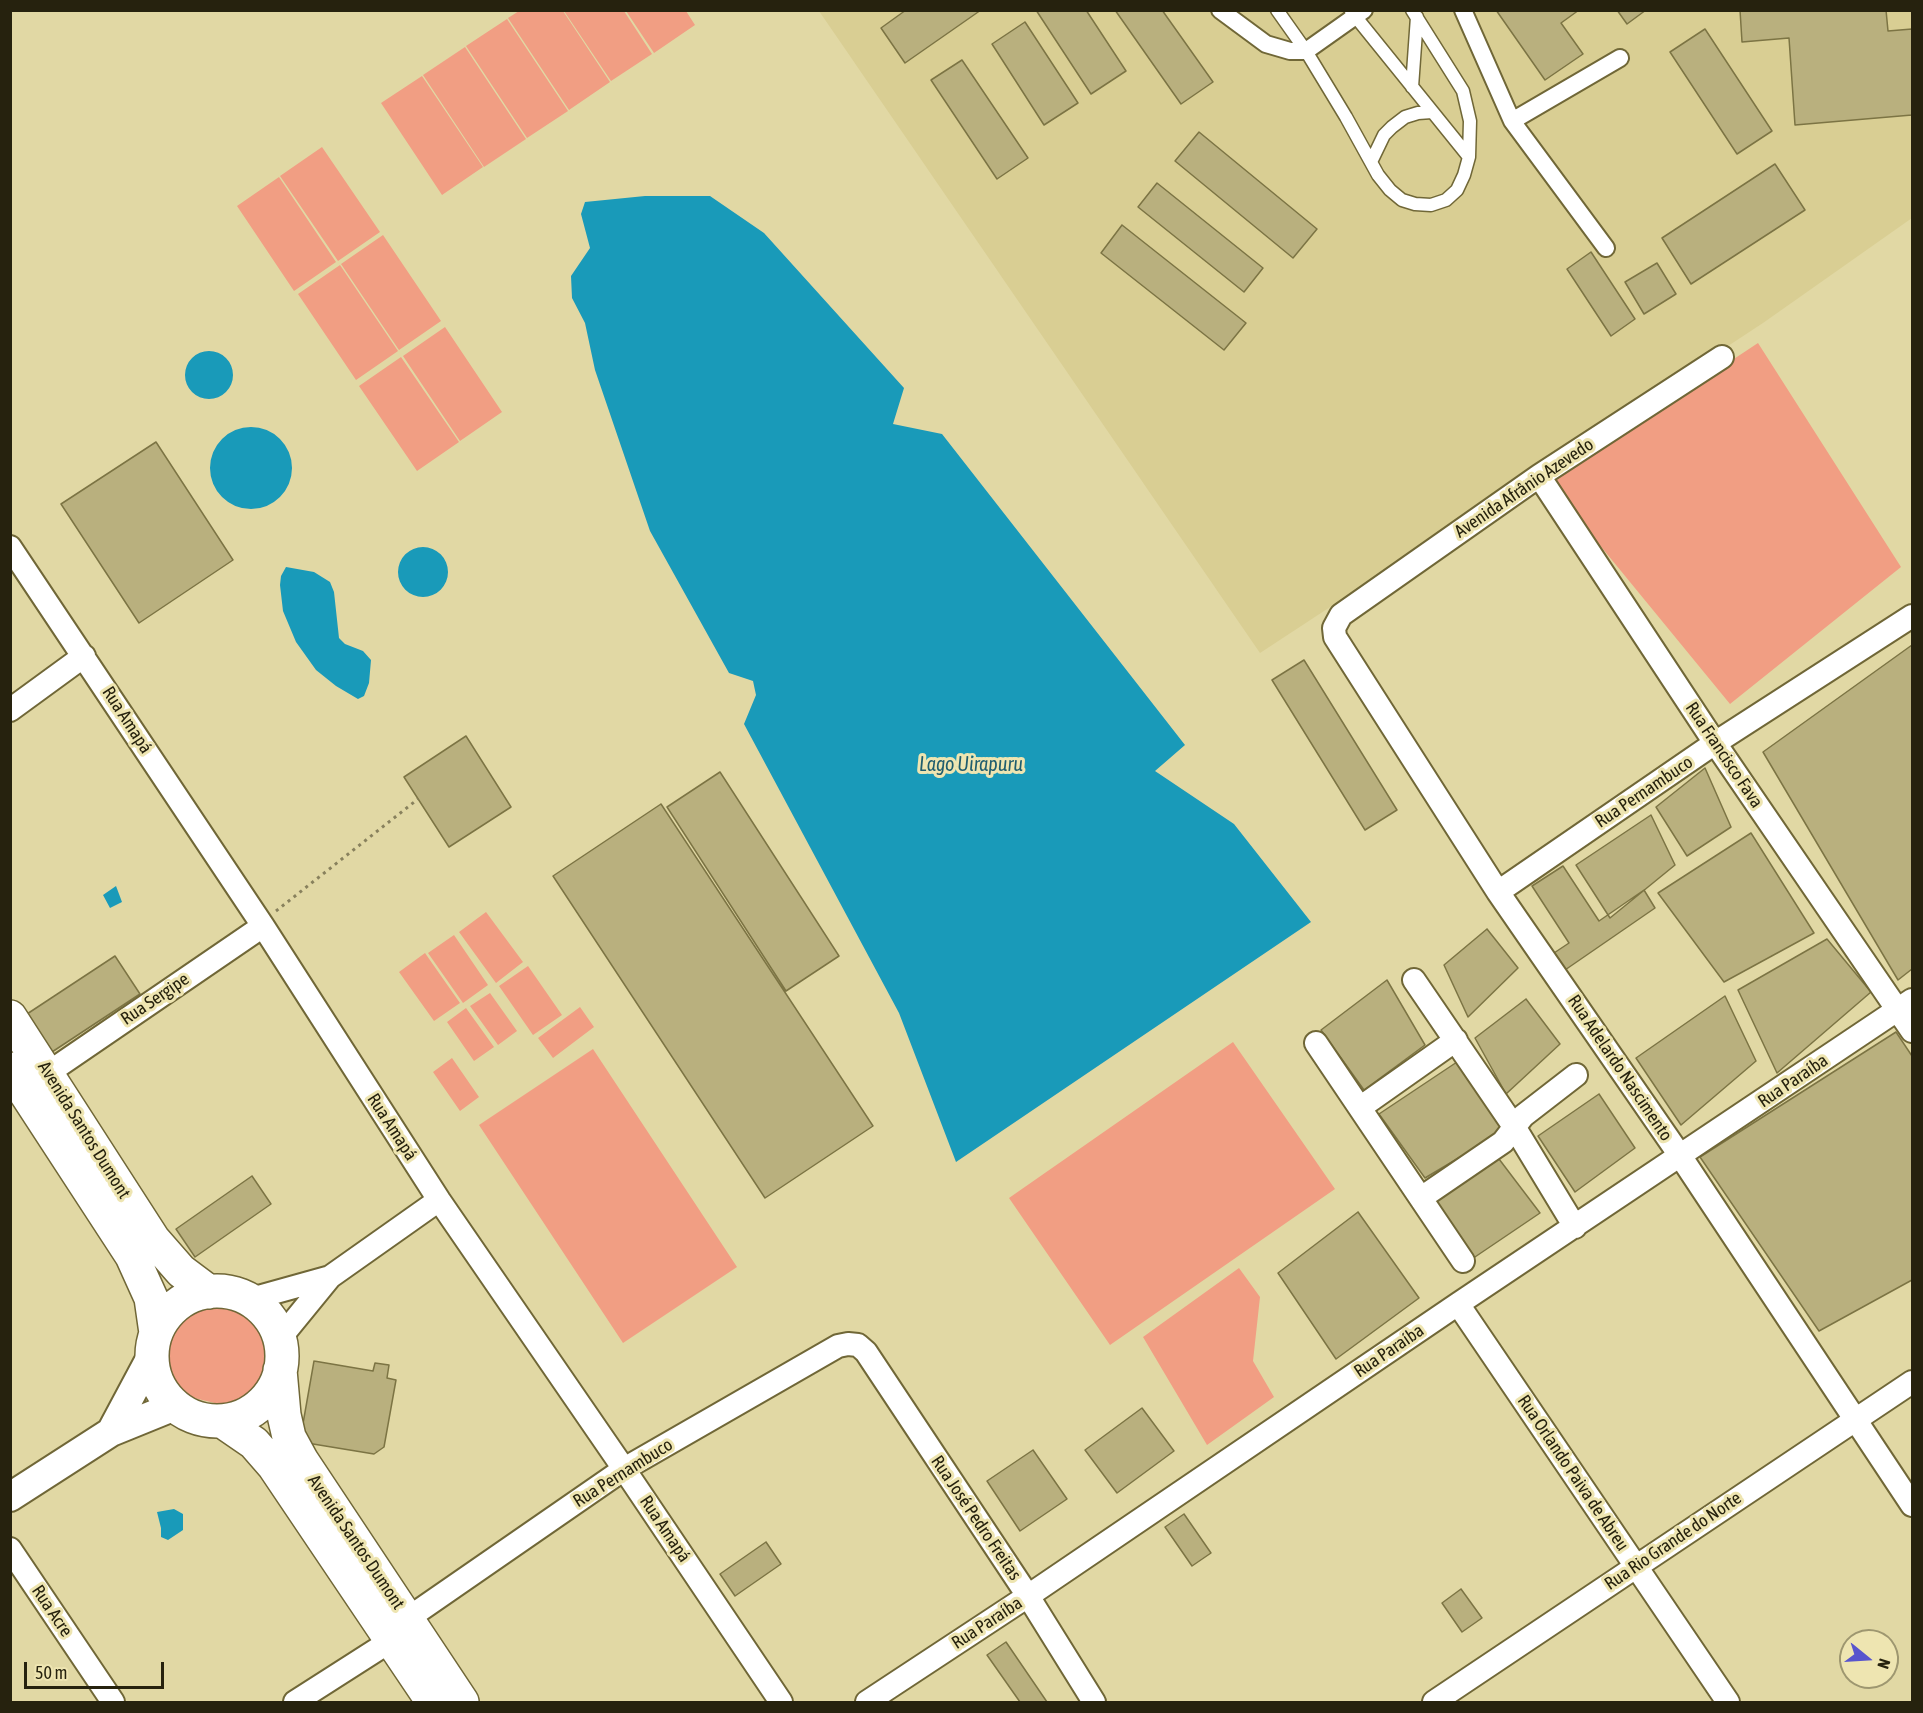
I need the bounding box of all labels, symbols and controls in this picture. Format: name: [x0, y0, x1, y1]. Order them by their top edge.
street label: Avenida Afrânio Azevedo: [1450, 434, 1598, 542]
street label: Rua Amapá: [97, 682, 157, 758]
street label: Rua Francisco Fava: [1681, 698, 1767, 812]
street label: Rua Pernambuco: [1591, 751, 1697, 833]
water label: Lago Uirapuru: [919, 753, 1023, 777]
street label: Rua Sergipe: [117, 968, 193, 1030]
street label: Rua Adelardo Nascimento: [1563, 991, 1677, 1145]
street label: Rua Paraíba: [1754, 1050, 1832, 1112]
street label: Avenida Santos Dumont: [33, 1057, 135, 1203]
street label: Rua Amapá: [362, 1089, 422, 1165]
street label: Rua Paraíba: [1350, 1320, 1428, 1382]
street label: Rua Orlando Paiva de Abreu: [1513, 1391, 1633, 1555]
street label: Rua Pernambuco: [569, 1434, 677, 1512]
street label: Rua José Pedro Freitas: [926, 1452, 1026, 1584]
street label: Avenida Santos Dumont: [303, 1471, 409, 1613]
street label: Rua Rio Grande do Norte: [1601, 1487, 1745, 1595]
street label: Rua Amapá: [635, 1492, 695, 1566]
street label: Rua Acre: [27, 1581, 77, 1641]
street label: Rua Paraíba: [948, 1592, 1026, 1654]
north arrow: [1839, 1629, 1899, 1689]
scale bar: [27, 1650, 166, 1688]
text: N: [1874, 1657, 1894, 1671]
text: 50 m: [35, 1662, 67, 1683]

